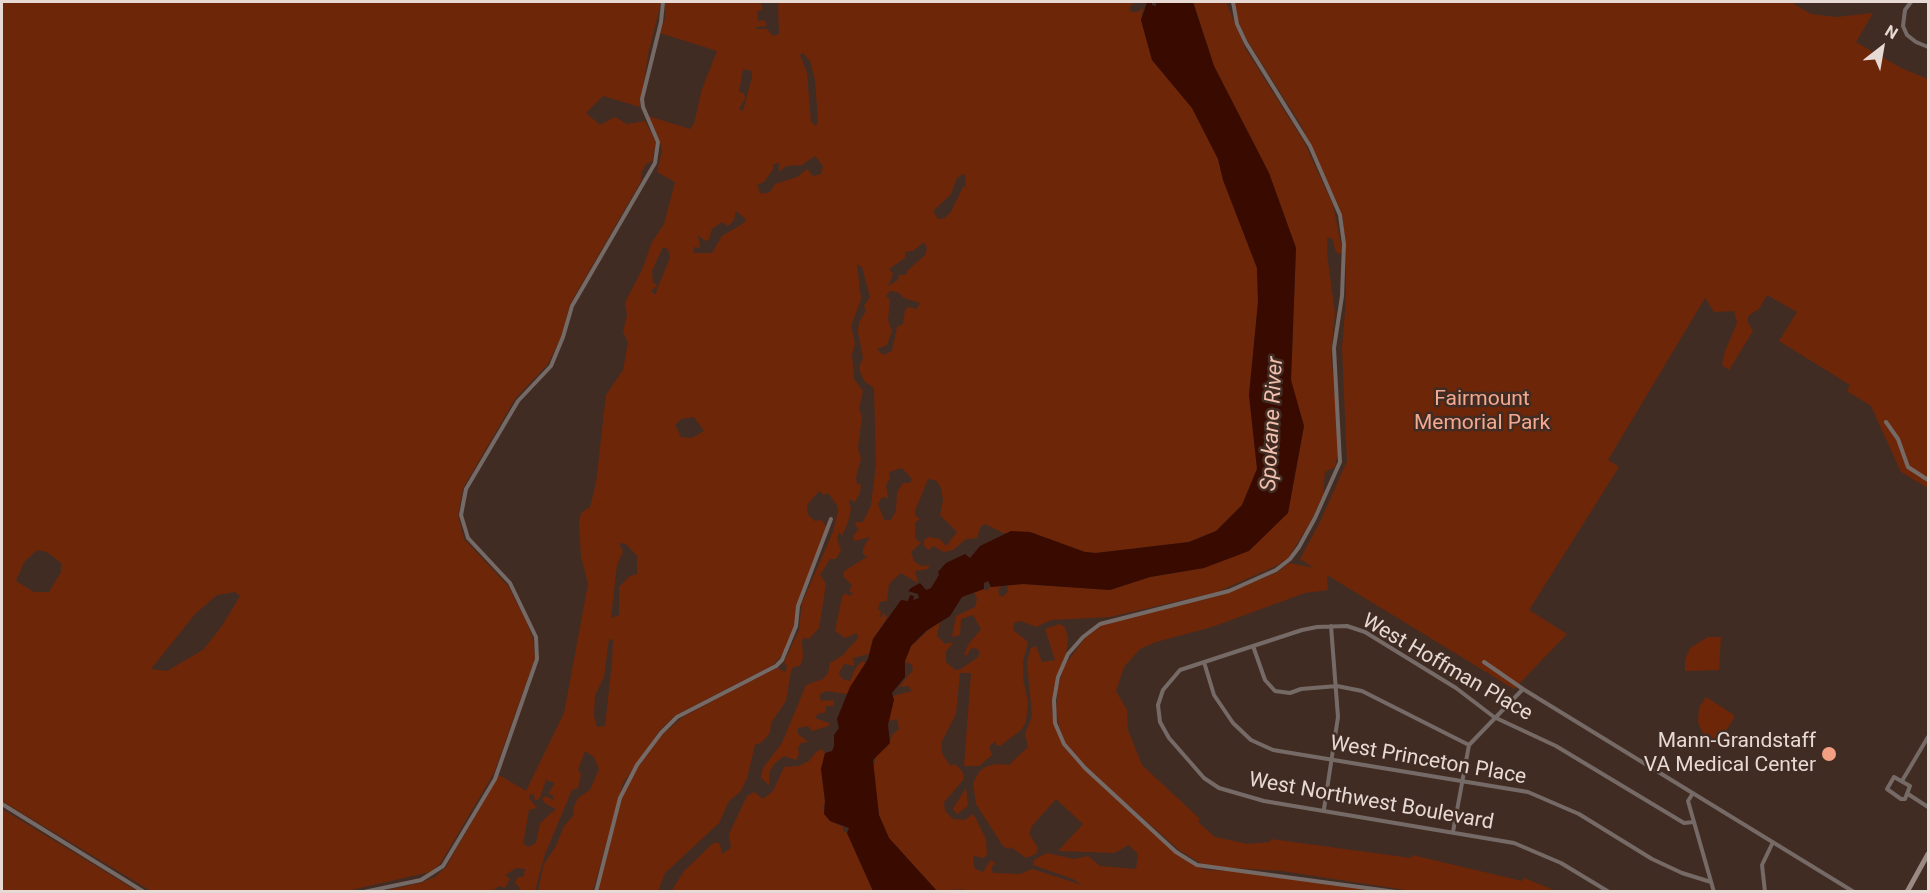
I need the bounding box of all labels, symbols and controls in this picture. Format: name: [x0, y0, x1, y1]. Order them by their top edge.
north arrow: [1852, 18, 1912, 78]
text: N: [1882, 21, 1901, 43]
water label: Spokane River: [1256, 356, 1290, 492]
park label: Fairmount Memorial Park: [1414, 387, 1550, 437]
street label: West Hoffman Place: [1357, 609, 1537, 727]
place label: Mann-Grandstaff VA Medical Center: [1644, 729, 1816, 779]
street label: West Princeton Place: [1328, 731, 1528, 791]
marker: Mann-Grandstaff VA Medical Center: [1820, 745, 1838, 763]
street label: West Northwest Boulevard: [1247, 768, 1495, 836]

